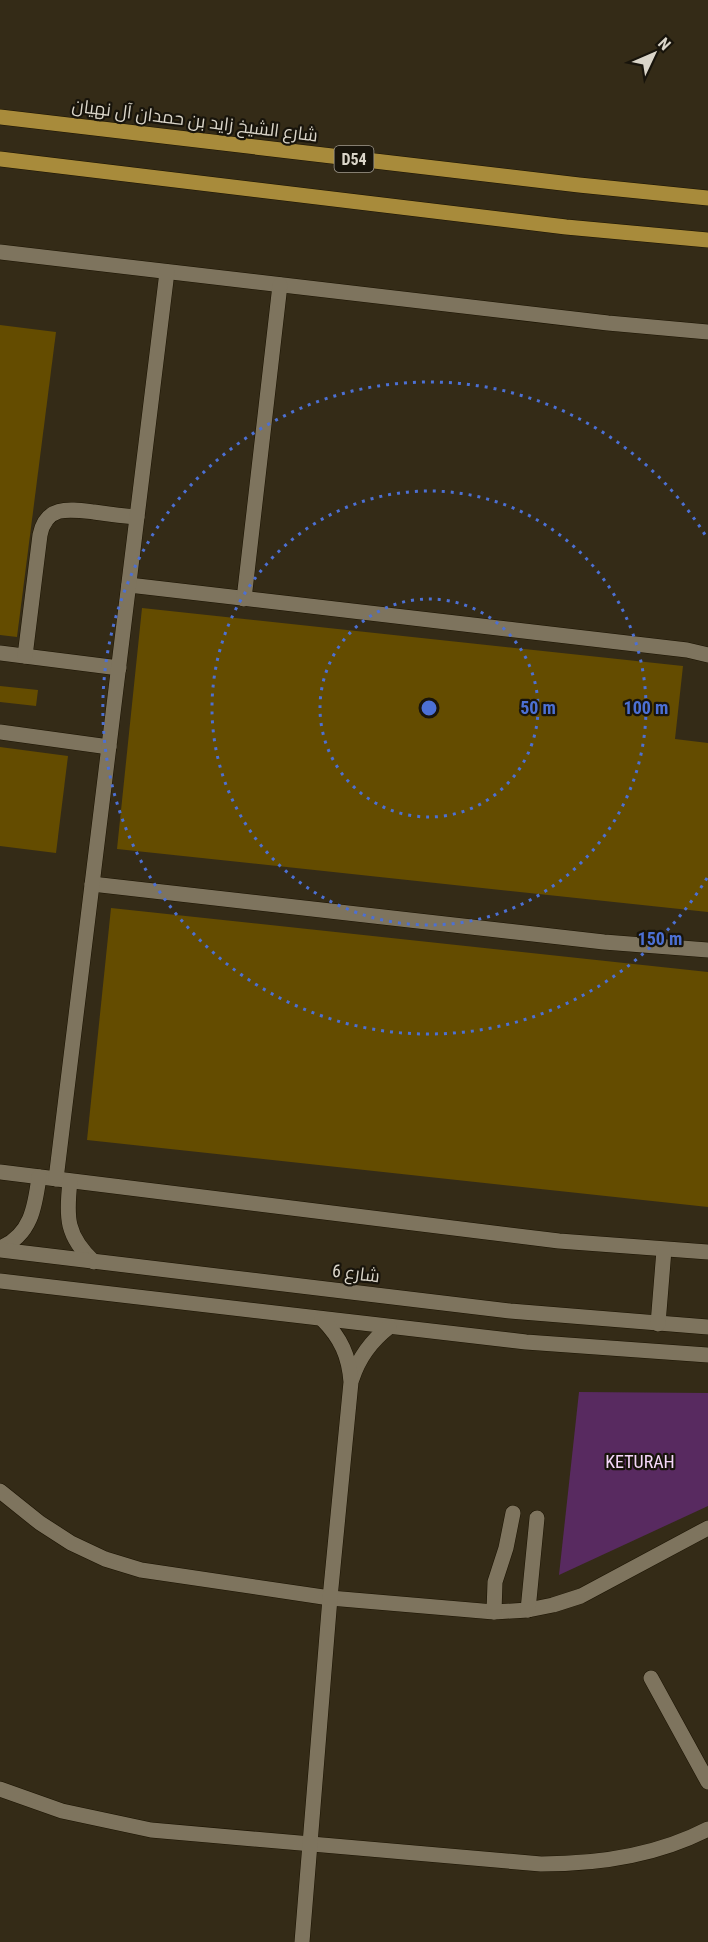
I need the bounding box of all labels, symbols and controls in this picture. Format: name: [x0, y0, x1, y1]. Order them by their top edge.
north arrow: [624, 24, 684, 84]
text: N: [654, 34, 675, 54]
street label: شارع الشيخ زايد بن حمدان آل نهيان: [71, 94, 319, 147]
road number: D54: [334, 146, 374, 172]
text: 50 m: [520, 697, 556, 718]
text: 100 m: [624, 697, 668, 718]
centre of rings: [419, 698, 439, 718]
text: 150 m: [638, 928, 682, 949]
street label: شارع 6: [331, 1260, 381, 1288]
park label: KETURAH: [605, 1451, 675, 1472]

